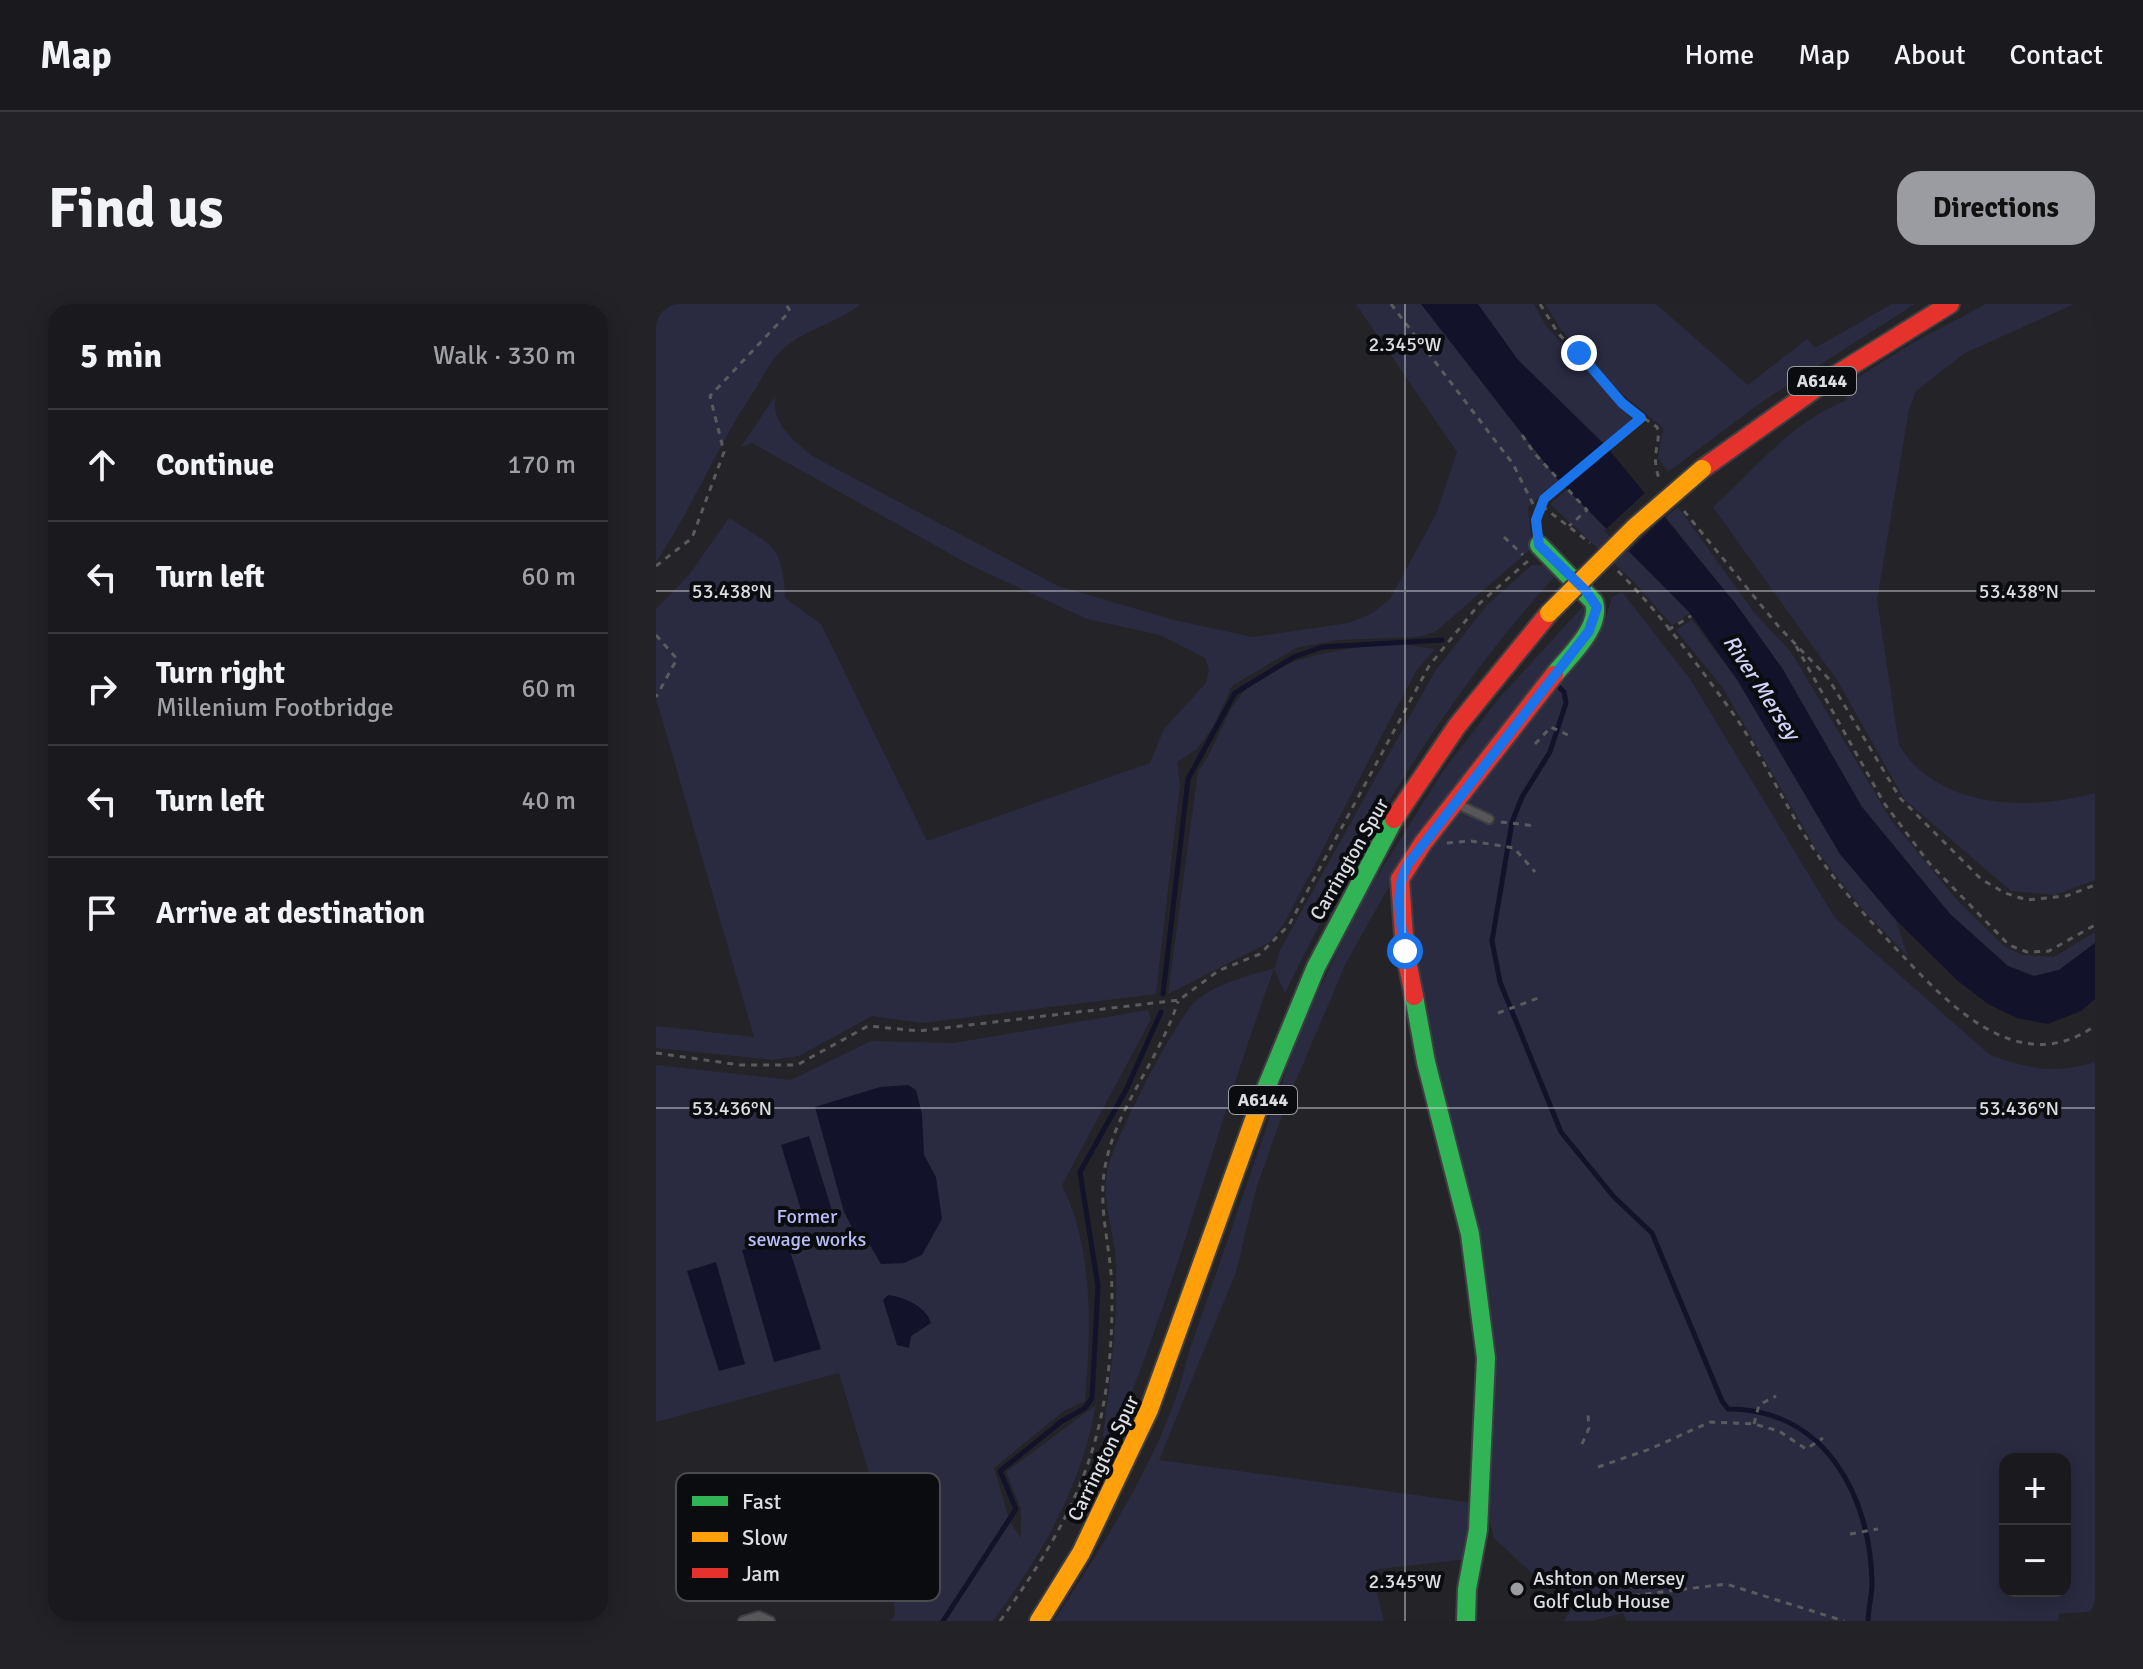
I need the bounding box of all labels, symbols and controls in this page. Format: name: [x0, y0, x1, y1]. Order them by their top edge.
text: Map: [40, 32, 112, 79]
text: Home: [1685, 38, 1754, 72]
text: Map: [1798, 38, 1850, 72]
text: About: [1894, 38, 1966, 72]
text: Contact: [2010, 38, 2103, 72]
button: Directions: [1897, 171, 2095, 245]
text: Find us: [48, 174, 223, 243]
text: 2.345°W: [1369, 332, 1441, 357]
text: 5 min: [80, 335, 162, 377]
route end: [1561, 335, 1597, 371]
text: Walk · 330 m: [433, 340, 576, 372]
road number: A6144: [1788, 367, 1856, 395]
icon: ahead: [80, 443, 124, 487]
text: Continue: [156, 447, 274, 484]
text: 170 m: [507, 449, 576, 481]
icon: left: [80, 555, 124, 599]
text: Turn left: [156, 559, 265, 596]
text: 60 m: [521, 561, 576, 593]
text: 53.438°N: [692, 579, 772, 604]
text: 53.438°N: [1979, 579, 2059, 604]
water label: River Mersey: [1718, 630, 1807, 747]
text: Turn right: [156, 655, 285, 692]
icon: right: [80, 667, 124, 711]
text: 60 m: [521, 673, 576, 705]
text: Millenium Footbridge: [156, 692, 394, 724]
icon: left: [80, 779, 124, 823]
text: Turn left: [156, 783, 265, 820]
text: 40 m: [521, 785, 576, 817]
street label: Carrington Spur: [1304, 793, 1395, 925]
icon: arrive: [80, 891, 124, 935]
text: Arrive at destination: [156, 895, 425, 932]
route start: [1387, 933, 1423, 969]
road number: A6144: [1229, 1086, 1297, 1114]
text: 53.436°N: [692, 1096, 772, 1121]
text: 53.436°N: [1979, 1096, 2059, 1121]
park label: Former sewage works: [748, 1204, 867, 1252]
street label: Carrington Spur: [1062, 1391, 1145, 1525]
map controls: [1999, 1453, 2071, 1597]
button: +: [1999, 1453, 2071, 1525]
legend: [676, 1473, 940, 1601]
text: Fast: [742, 1488, 782, 1515]
text: Slow: [742, 1524, 788, 1551]
button: −: [1999, 1525, 2071, 1597]
text: Jam: [742, 1560, 780, 1587]
place label: Ashton on Mersey Golf Club House: [1533, 1566, 1685, 1614]
text: 2.345°W: [1369, 1569, 1441, 1594]
marker: Ashton on Mersey Golf Club House: [1508, 1580, 1526, 1598]

